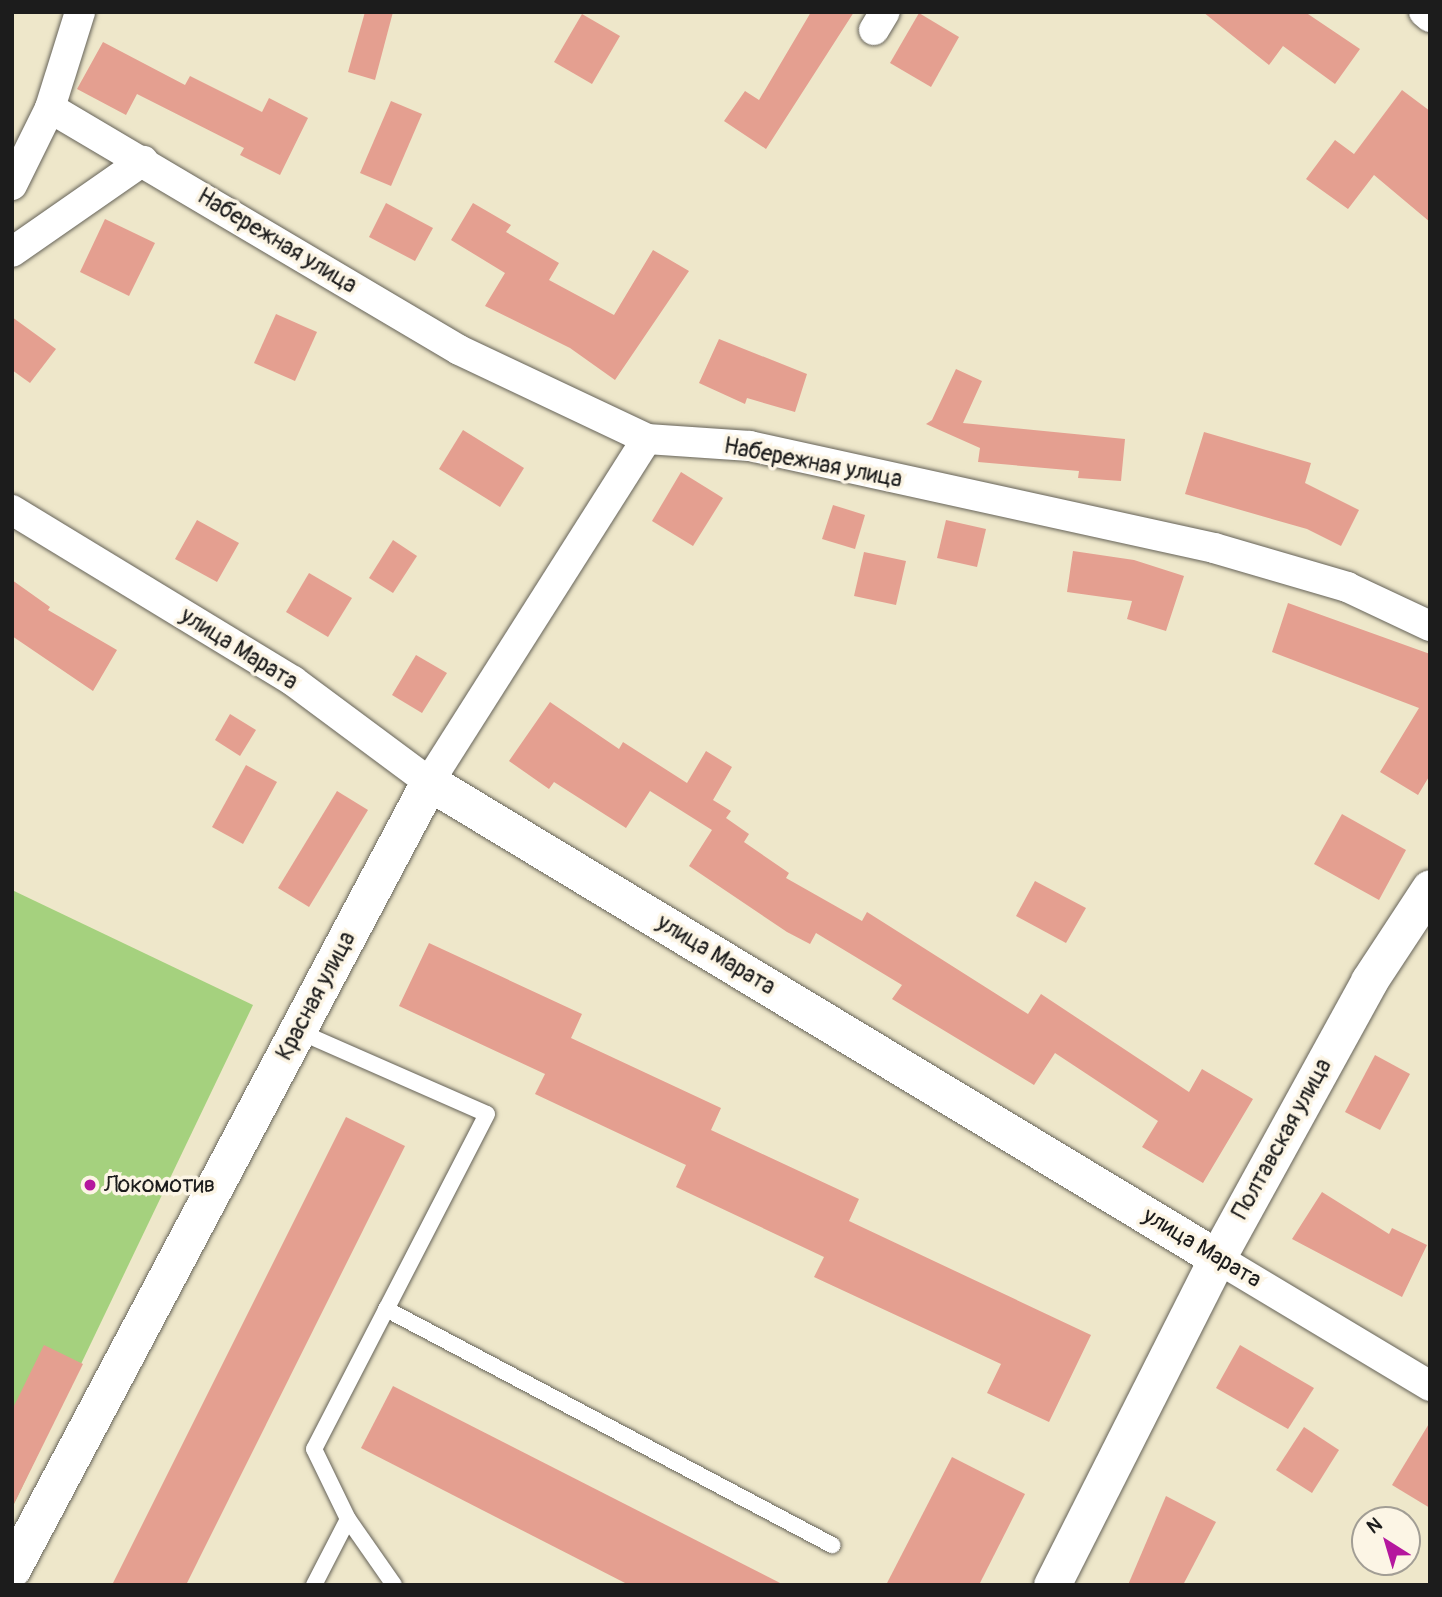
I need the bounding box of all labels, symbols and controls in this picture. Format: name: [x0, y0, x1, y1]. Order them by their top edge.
street label: Набережная улица: [192, 182, 362, 300]
street label: Набережная улица: [721, 432, 905, 494]
street label: улица Марата: [175, 602, 303, 696]
street label: улица Марата: [652, 909, 780, 1001]
street label: Красная улица: [271, 927, 361, 1065]
street label: Полтавская улица: [1227, 1054, 1337, 1224]
place label: Локомотив: [104, 1171, 215, 1199]
marker: Локомотив: [82, 1177, 98, 1193]
street label: улица Марата: [1138, 1202, 1266, 1294]
north arrow: [1351, 1506, 1421, 1576]
text: N: [1362, 1512, 1387, 1539]

